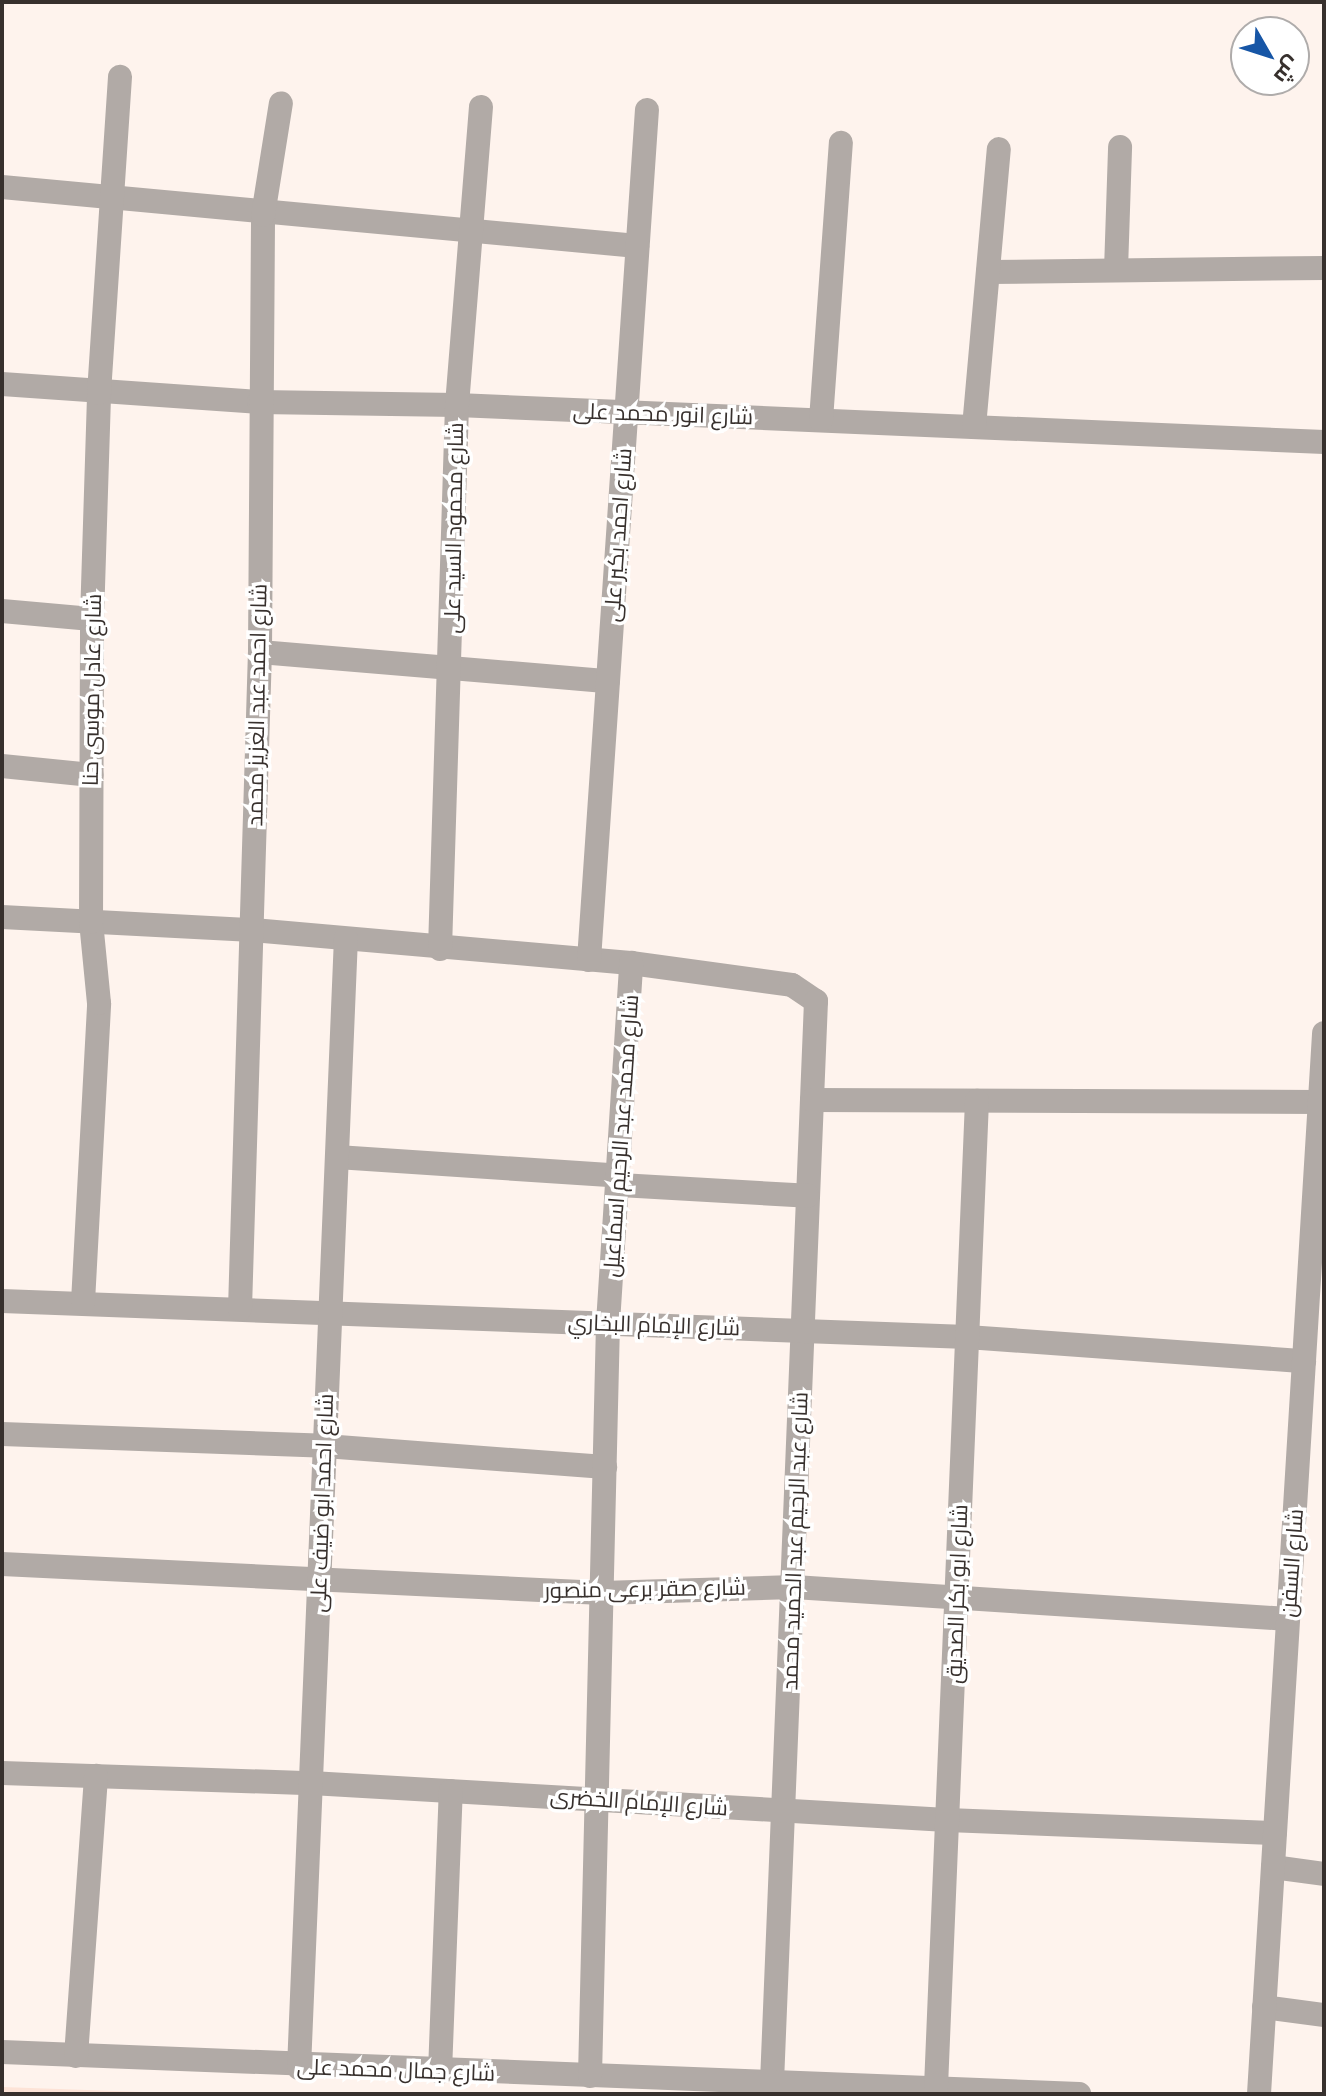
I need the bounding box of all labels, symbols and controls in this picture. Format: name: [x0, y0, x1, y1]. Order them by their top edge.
north arrow: [1230, 16, 1310, 96]
text: ش: [1267, 50, 1308, 90]
street label: شارع انور محمد على: [572, 398, 754, 430]
street label: شارع محمود السيد على: [439, 422, 469, 634]
street label: شارع احمد بكير على: [599, 447, 637, 623]
street label: شارع احمد عبد العزيز محمد: [242, 583, 272, 827]
street label: شارع عادل موسى حنا: [77, 594, 107, 786]
street label: شارع محمد عبد الرحيم اسماعيل: [598, 994, 644, 1278]
street label: شارع الإمام البخاري: [567, 1309, 741, 1341]
street label: شارع عبد الرحيم عبد الحميد محمد: [777, 1391, 813, 1691]
street label: شارع احمد ابو ضيف على: [305, 1393, 339, 1613]
street label: شارع ابو بكر الصديق: [941, 1504, 973, 1684]
street label: شارع السفن: [1275, 1508, 1309, 1618]
street label: شارع صقر برعى منصور: [544, 1574, 746, 1604]
street label: شارع الإمام الخضرى: [549, 1783, 729, 1821]
street label: شارع جمال محمد على: [296, 2053, 496, 2087]

